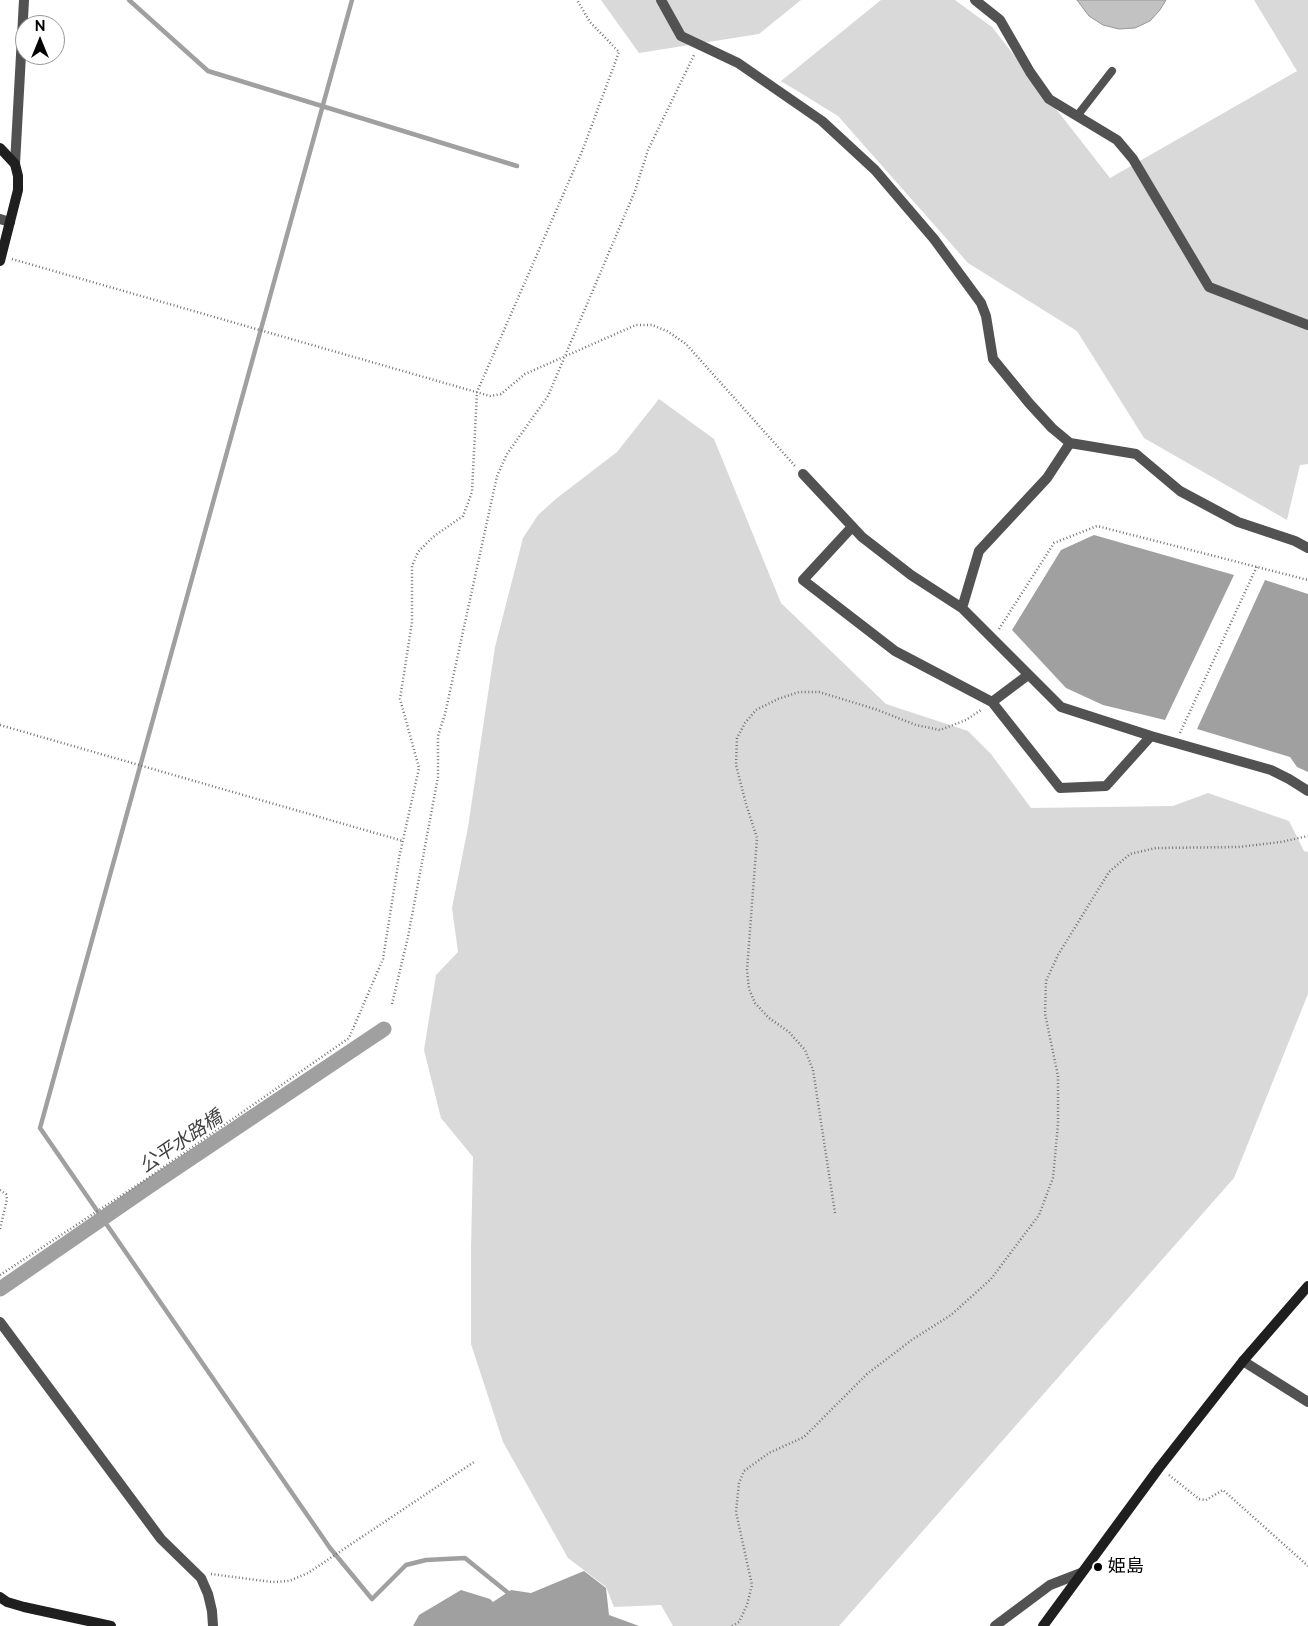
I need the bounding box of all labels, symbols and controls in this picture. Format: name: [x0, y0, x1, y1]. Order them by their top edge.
north arrow: [15, 15, 65, 65]
text: N: [35, 18, 45, 34]
water label: 公平水路橋: [135, 1106, 227, 1178]
place label: 姫島: [1108, 1556, 1144, 1578]
marker: 姫島: [1092, 1561, 1104, 1573]

